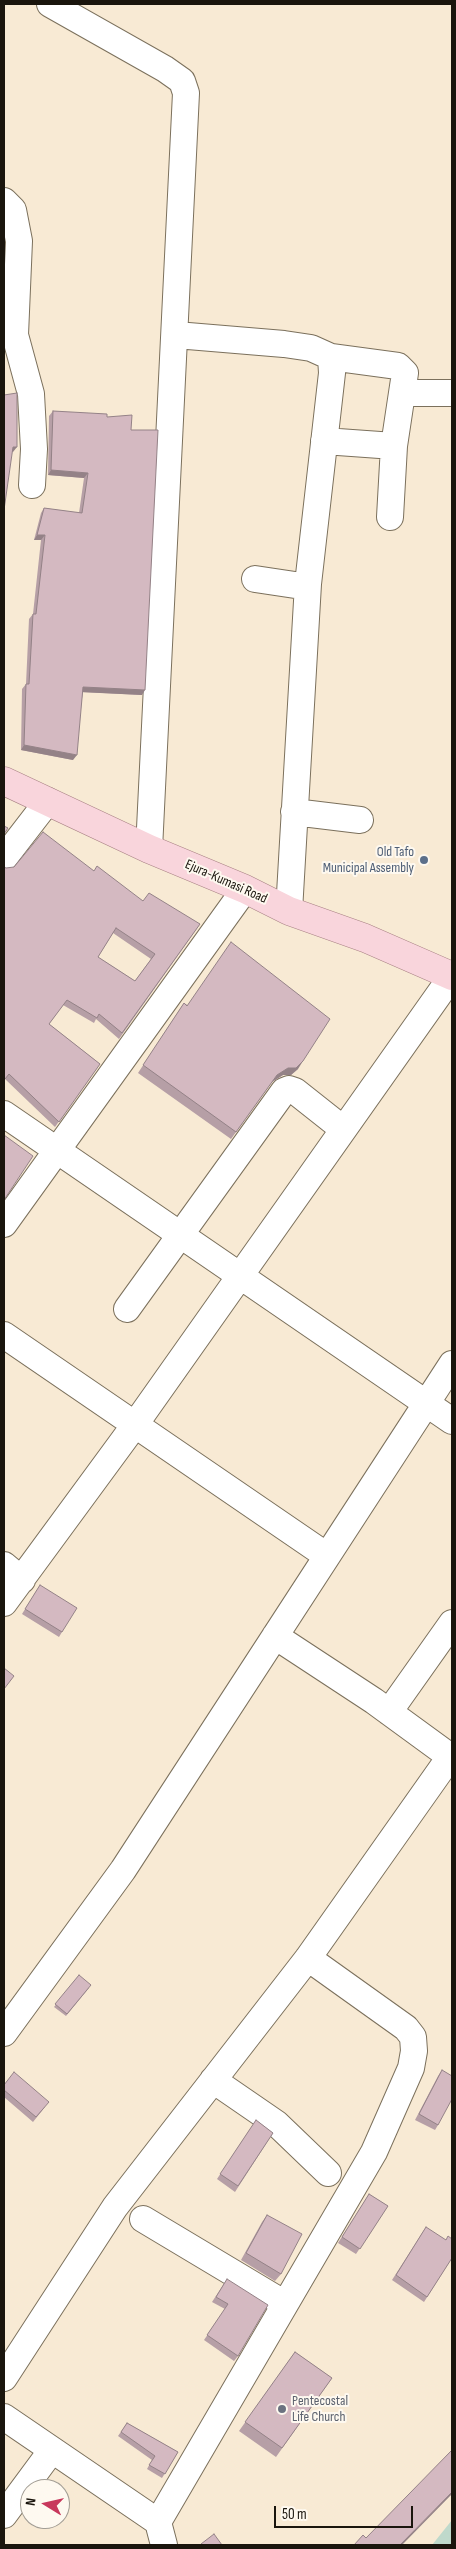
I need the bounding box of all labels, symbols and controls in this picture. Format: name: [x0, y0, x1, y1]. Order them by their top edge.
place label: Old Tafo Municipal Assembly: [323, 844, 414, 876]
marker: Old Tafo Municipal Assembly: [418, 854, 430, 866]
street label: Ejura-Kumasi Road: [182, 856, 270, 908]
place label: Pentecostal Life Church: [292, 2393, 348, 2426]
marker: Pentecostal Life Church: [276, 2403, 288, 2415]
north arrow: [20, 2479, 70, 2529]
scale bar: [276, 2496, 415, 2528]
text: N: [22, 2497, 40, 2507]
text: 50 m: [282, 2505, 307, 2524]

